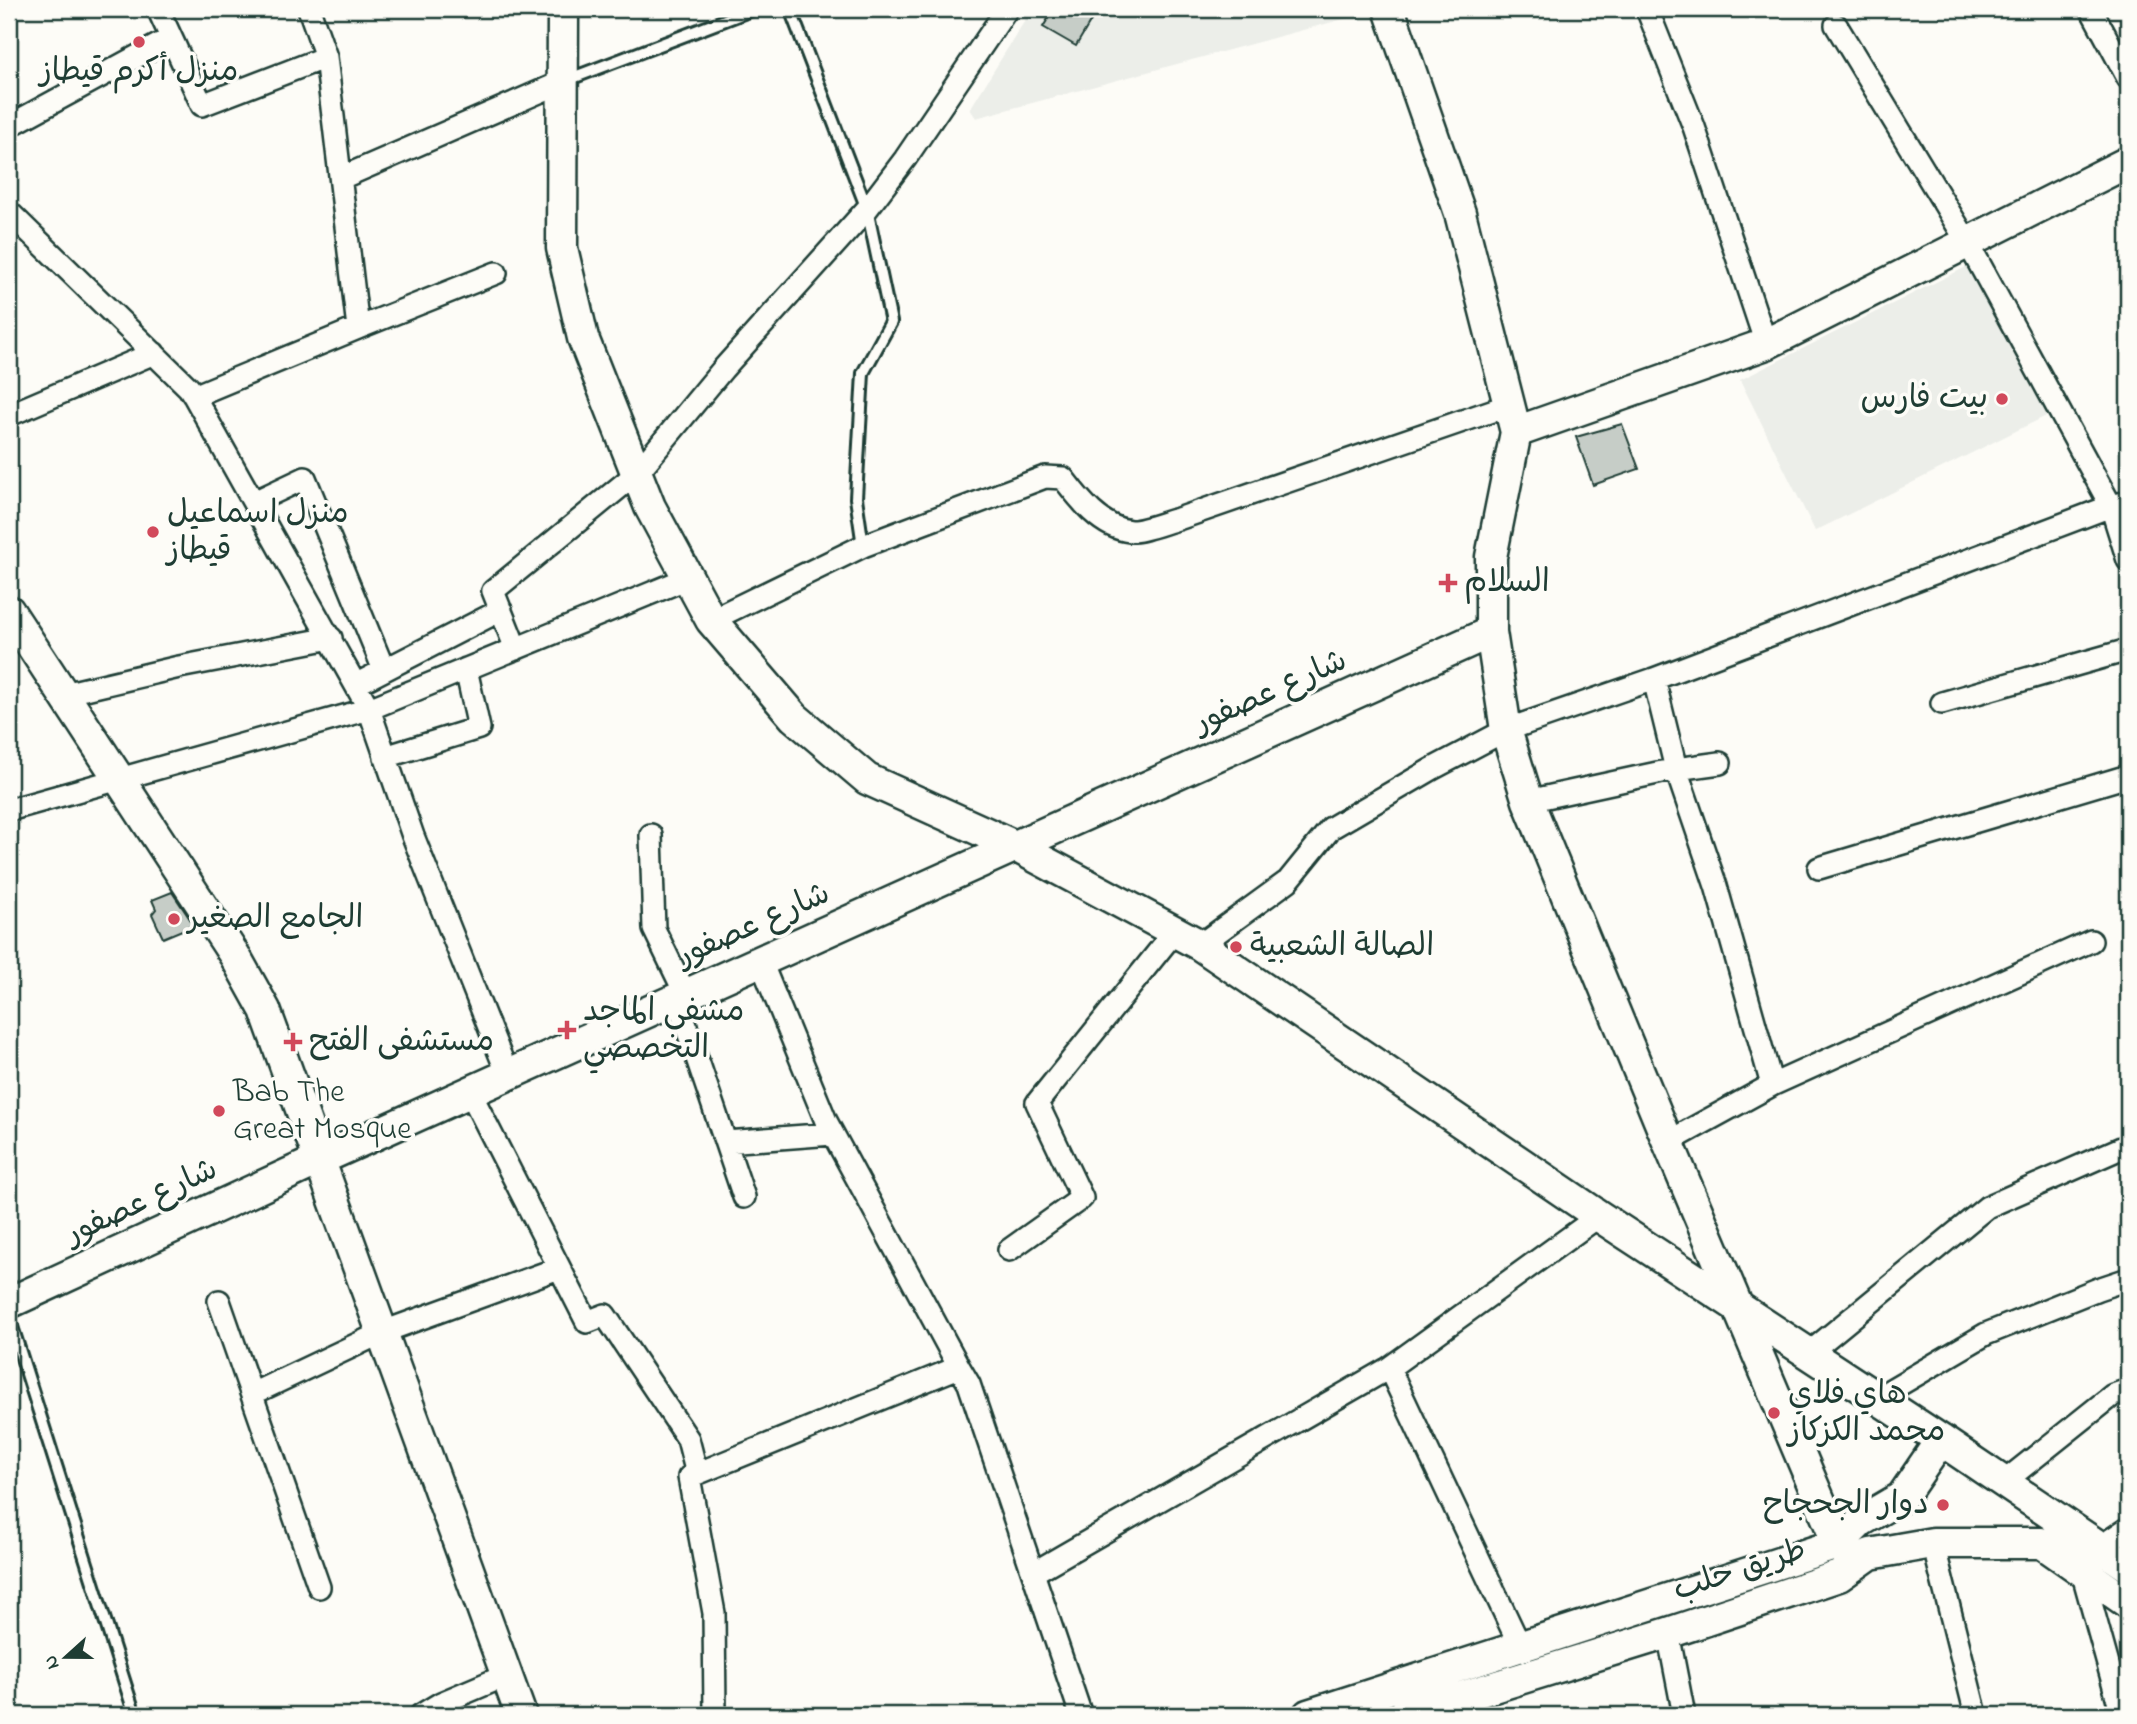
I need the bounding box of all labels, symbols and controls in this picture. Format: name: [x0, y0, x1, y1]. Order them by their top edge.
marker: منزل أكرم قيطاز: [131, 34, 147, 50]
place label: منزل أكرم قيطاز: [37, 49, 238, 96]
place label: بيت فارس: [1861, 376, 1988, 423]
marker: بيت فارس: [1994, 391, 2010, 407]
place label: منزل اسماعيل قيطاز: [164, 491, 349, 575]
marker: منزل اسماعيل قيطاز: [145, 524, 161, 540]
place label: السلام: [1464, 560, 1550, 607]
marker: السلام: [1438, 573, 1458, 593]
street label: شارع عصفور: [1184, 638, 1355, 749]
street label: شارع عصفور: [667, 871, 838, 982]
place label: الجامع الصغير: [185, 896, 363, 943]
marker: الجامع الصغير: [166, 911, 182, 927]
place label: الصالة الشعبية: [1250, 924, 1434, 971]
marker: الصالة الشعبية: [1228, 939, 1244, 955]
place label: مشفى الماجد التخصصي: [583, 989, 744, 1074]
place label: مستشفى الفتح: [309, 1019, 494, 1066]
marker: مشفى الماجد التخصصي: [557, 1020, 577, 1040]
marker: مستشفى الفتح: [283, 1032, 303, 1052]
place label: Bab The Great Mosque: [232, 1070, 412, 1154]
marker: Bab The Great Mosque: [211, 1103, 227, 1119]
street label: شارع عصفور: [55, 1147, 226, 1260]
place label: هاي فلاي محمد الكزكاز: [1785, 1372, 1945, 1456]
marker: هاي فلاي محمد الكزكاز: [1766, 1405, 1782, 1421]
place label: دوار الجحجاح: [1763, 1482, 1929, 1529]
marker: دوار الجحجاح: [1935, 1497, 1951, 1513]
street label: طريق حلب: [1667, 1527, 1813, 1615]
north arrow: [32, 1622, 102, 1692]
text: N: [37, 1651, 67, 1673]

